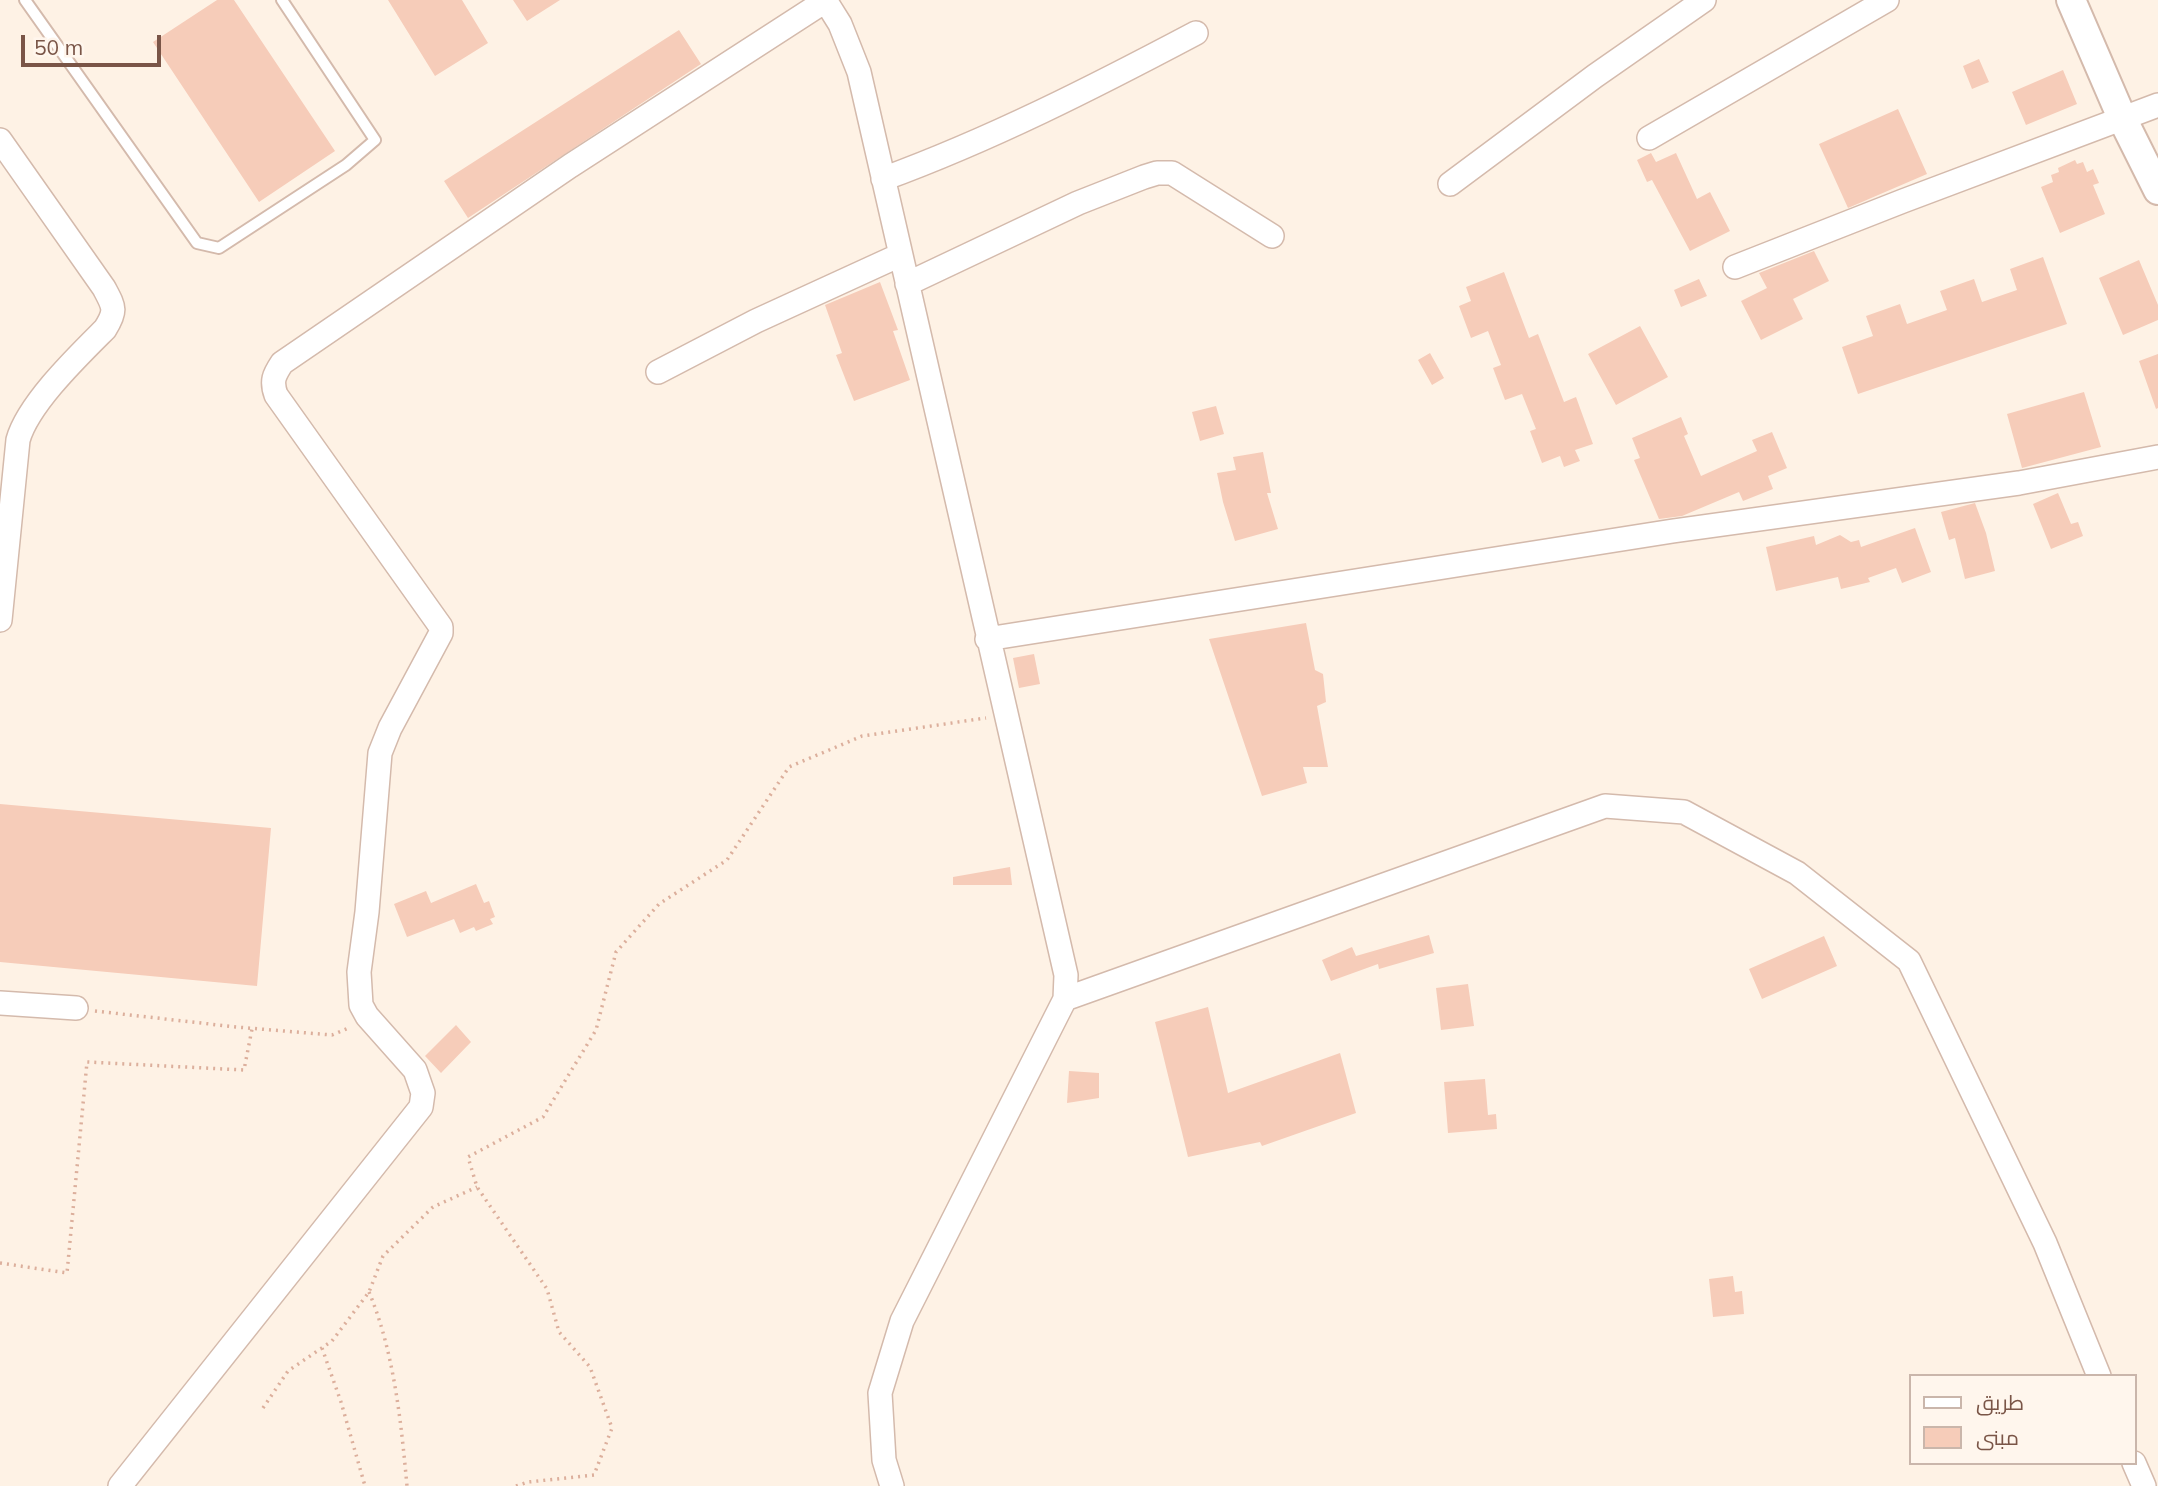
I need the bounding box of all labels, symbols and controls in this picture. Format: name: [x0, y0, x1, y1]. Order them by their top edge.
scale bar: [24, 21, 164, 65]
text: 50 m: [34, 34, 83, 60]
legend: [1910, 1374, 2137, 1465]
text: طريق: [1976, 1389, 2024, 1415]
text: مبنى: [1976, 1424, 2019, 1450]

